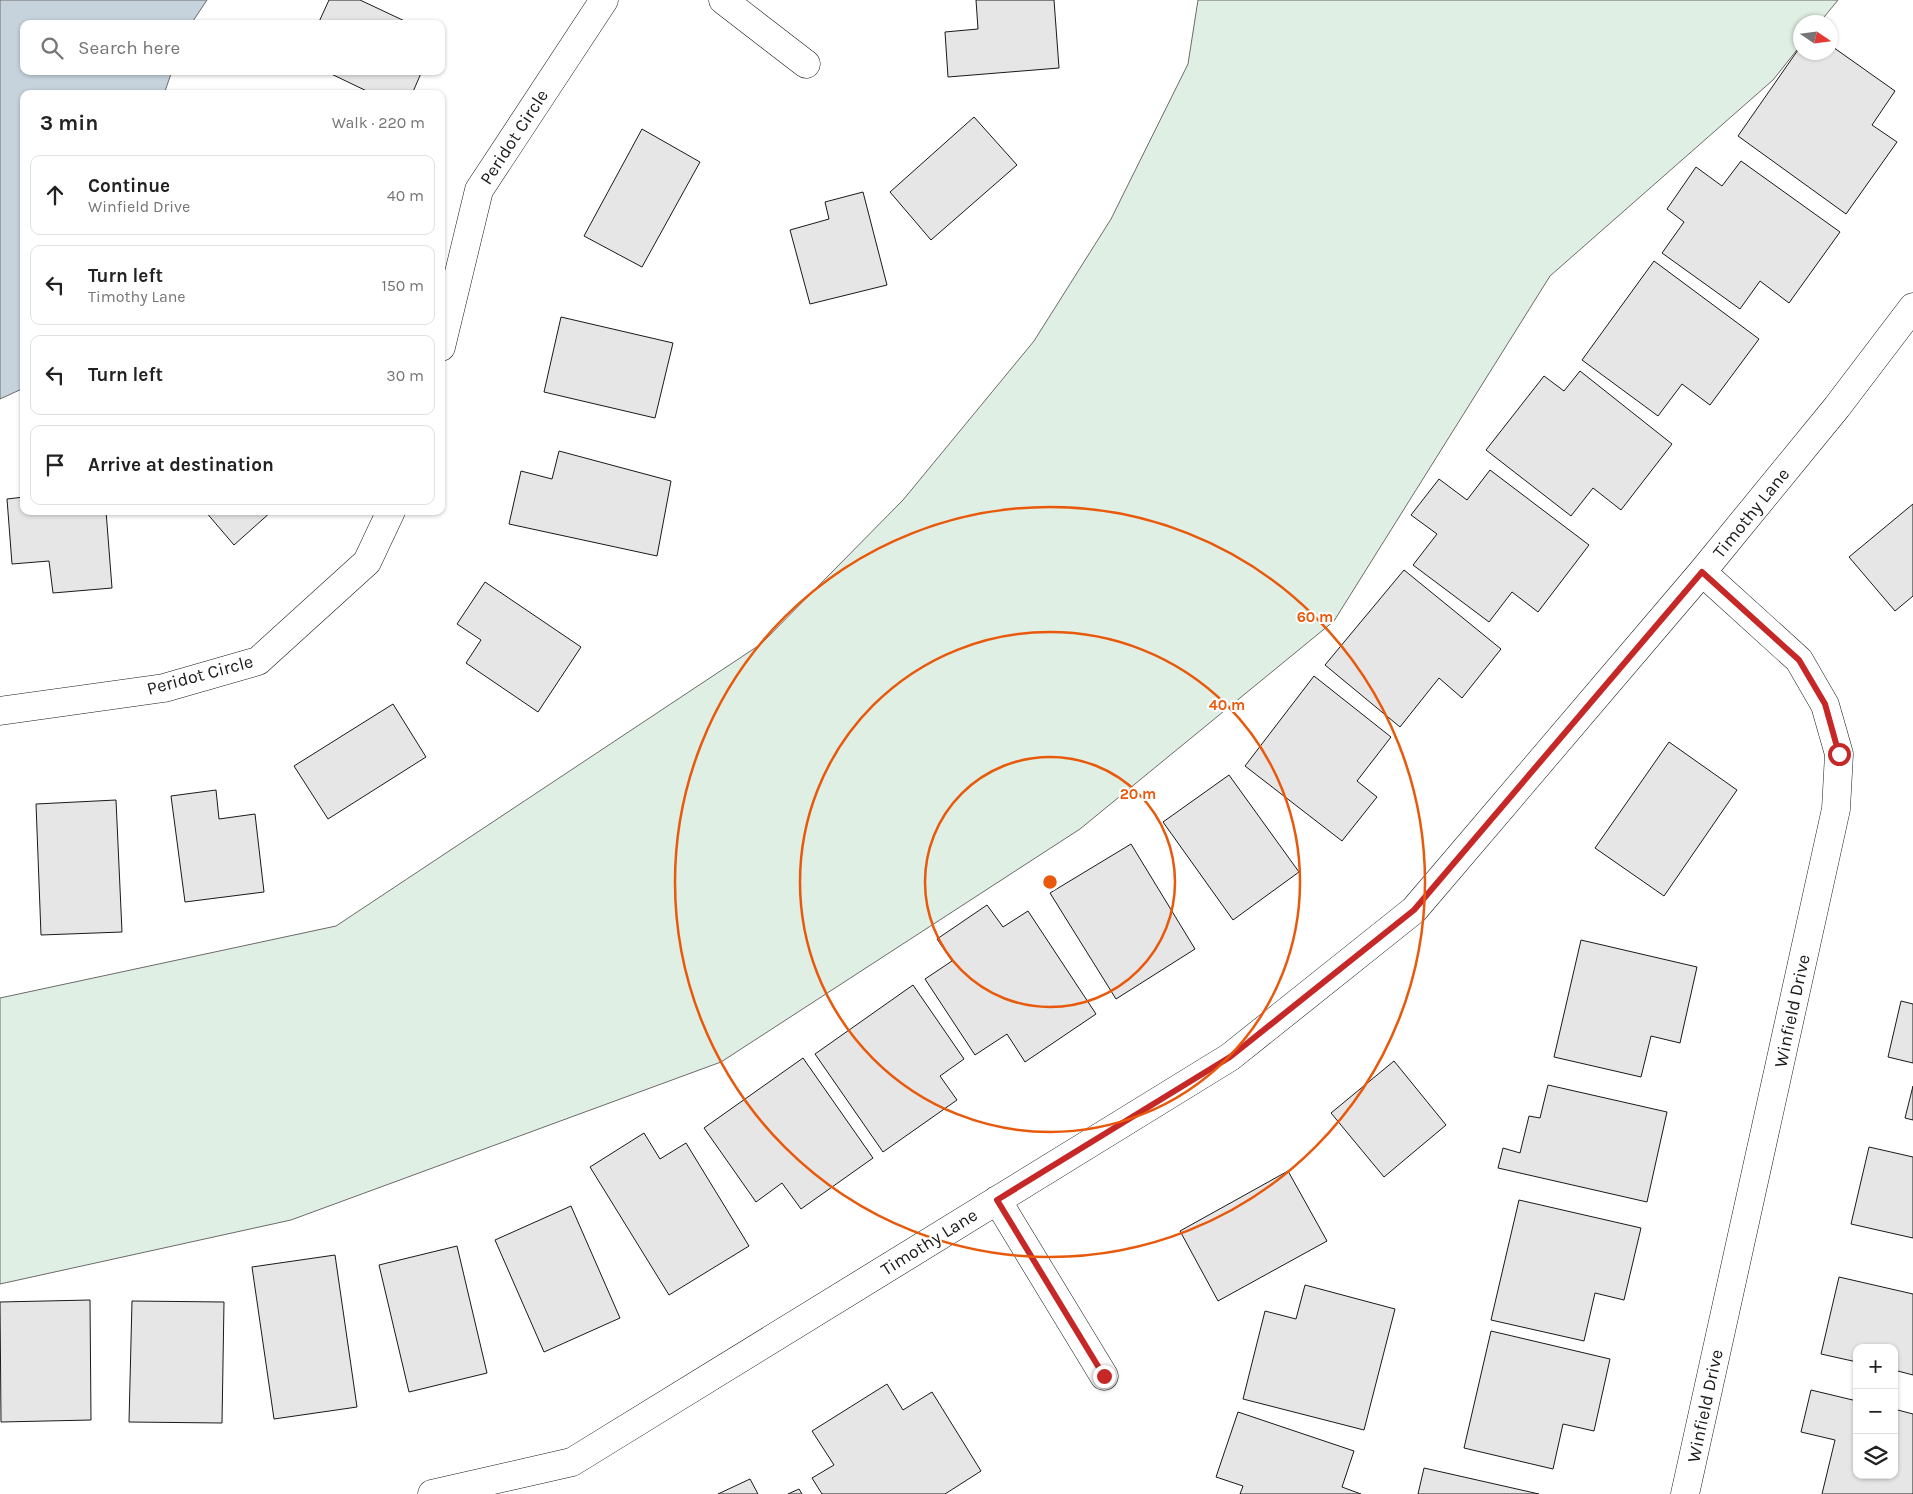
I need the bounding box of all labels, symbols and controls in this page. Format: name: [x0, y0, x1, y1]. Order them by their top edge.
north arrow: [1793, 15, 1838, 60]
search box: [20, 20, 445, 75]
icon: search: [38, 34, 66, 62]
text: Search here: [78, 37, 180, 59]
street label: Peridot Circle: [475, 85, 553, 189]
text: 3 min: [40, 111, 98, 135]
text: Walk · 220 m: [332, 113, 425, 132]
text: Continue: [88, 175, 170, 197]
icon: ahead: [41, 181, 69, 209]
text: 40 m: [387, 186, 424, 205]
text: Winfield Drive: [88, 197, 190, 216]
text: Turn left: [88, 265, 163, 287]
icon: left: [41, 271, 69, 299]
text: 150 m: [381, 276, 424, 295]
text: Timothy Lane: [88, 287, 186, 306]
icon: left: [41, 361, 69, 389]
text: Turn left: [88, 364, 163, 386]
text: 30 m: [386, 366, 424, 385]
icon: arrive: [41, 451, 69, 479]
text: Arrive at destination: [88, 454, 274, 476]
street label: Timothy Lane: [1708, 463, 1794, 563]
text: 60 m: [1297, 608, 1333, 626]
street label: Peridot Circle: [144, 650, 256, 700]
text: 40 m: [1209, 696, 1245, 714]
route start: [1828, 743, 1851, 766]
text: 20 m: [1120, 785, 1156, 803]
centre of rings: [1041, 873, 1059, 891]
street label: Winfield Drive: [1769, 952, 1815, 1070]
street label: Timothy Lane: [877, 1204, 981, 1280]
map controls: [1853, 1344, 1898, 1479]
button: +: [1853, 1344, 1898, 1389]
street label: Winfield Drive: [1682, 1347, 1728, 1465]
route end: [1093, 1365, 1116, 1388]
button: −: [1853, 1389, 1898, 1434]
button: layers: [1853, 1434, 1898, 1479]

